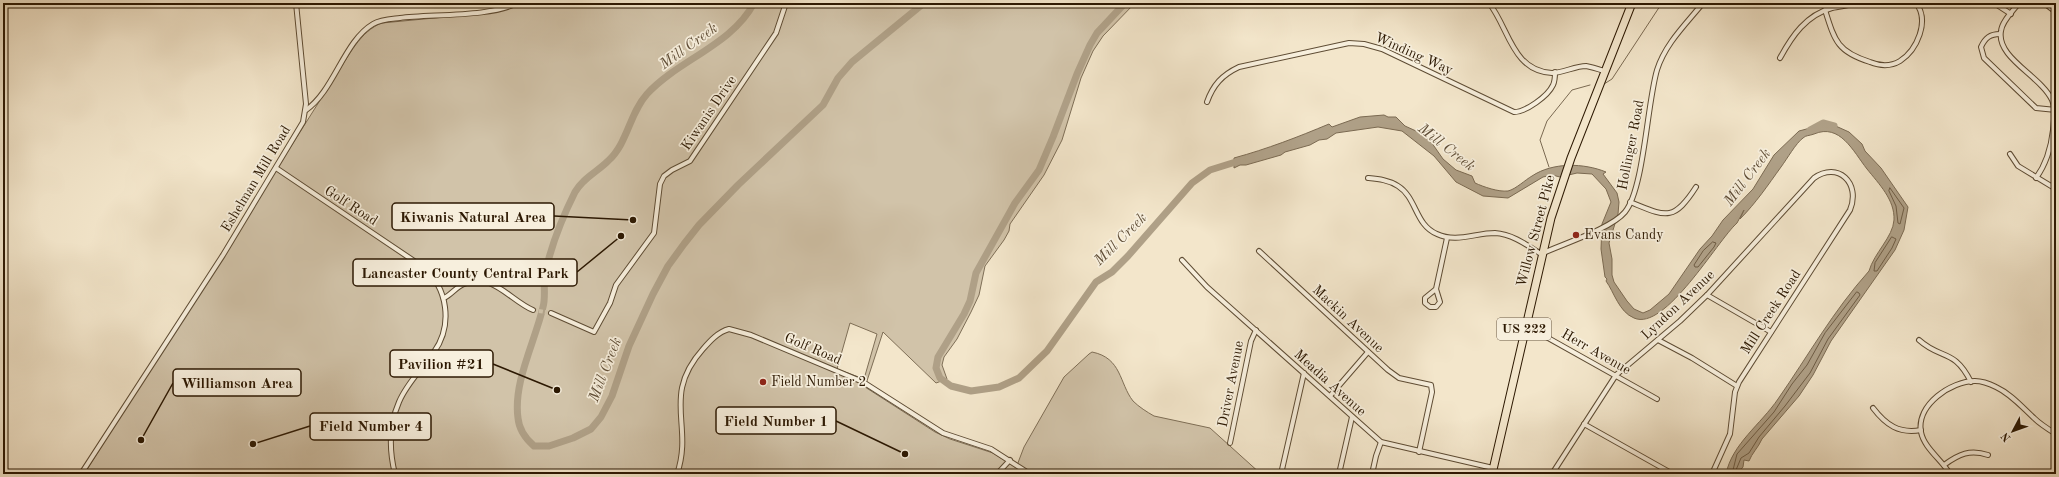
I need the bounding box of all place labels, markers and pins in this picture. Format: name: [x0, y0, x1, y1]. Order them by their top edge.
callout: Kiwanis Natural Area: [392, 203, 554, 230]
place label: Evans Candy: [1584, 228, 1664, 242]
marker: Evans Candy: [1571, 230, 1581, 240]
callout: Lancaster County Central Park: [353, 259, 577, 286]
callout: Pavilion #21: [390, 350, 493, 377]
callout: Williamson Area: [173, 369, 301, 396]
place label: Field Number 2: [771, 375, 866, 389]
marker: Field Number 2: [758, 377, 768, 387]
callout: Field Number 1: [716, 407, 836, 434]
callout: Field Number 4: [310, 413, 431, 440]

